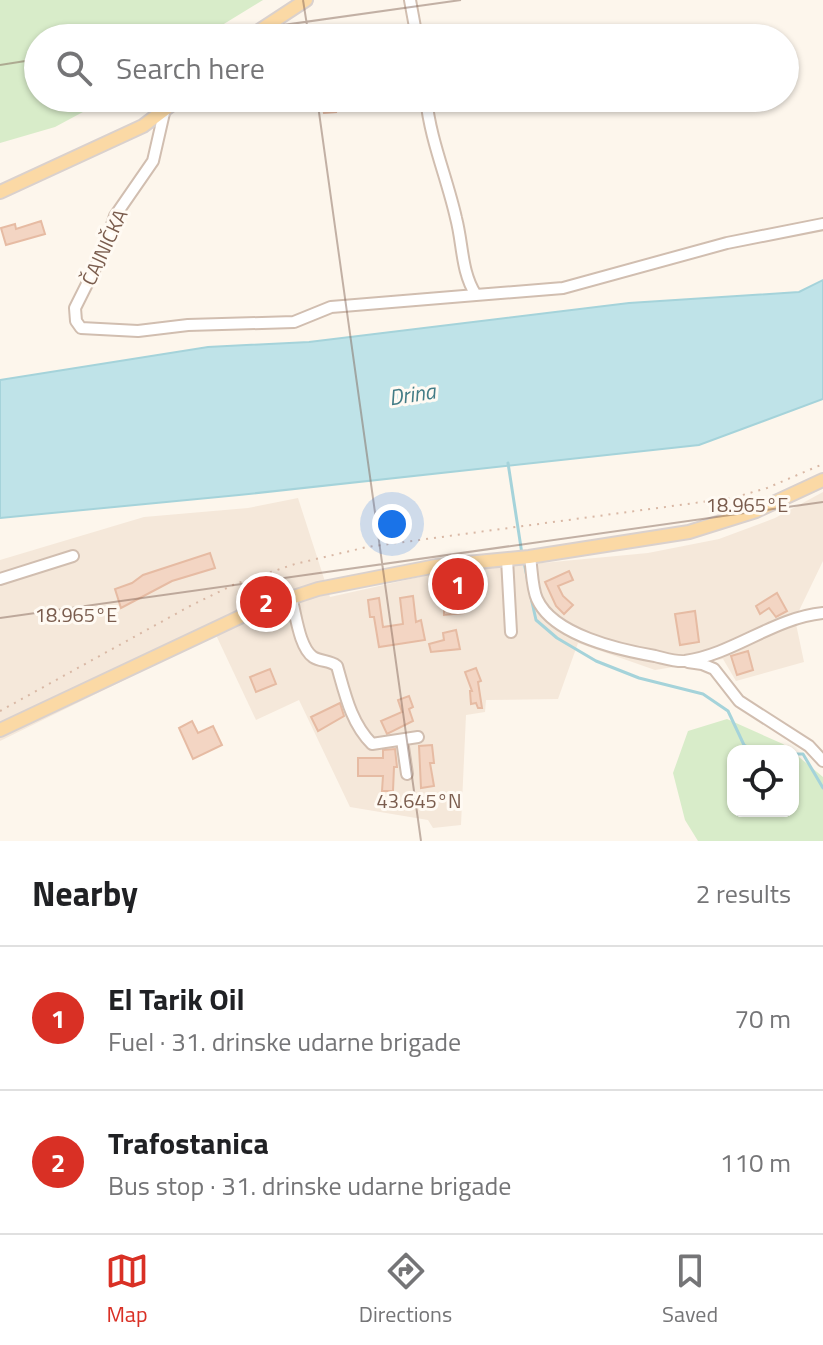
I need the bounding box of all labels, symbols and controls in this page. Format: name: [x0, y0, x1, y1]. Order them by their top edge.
search box: [24, 24, 799, 112]
text: Search here: [116, 45, 265, 91]
icon: search: [52, 46, 96, 90]
street label: ČAJNIČKA: [73, 204, 135, 290]
water label: Drina: [386, 373, 440, 414]
text: 18.965°E: [706, 489, 788, 520]
your location: [372, 504, 412, 544]
pin: 1: [432, 554, 484, 614]
pin: 2: [240, 572, 292, 632]
text: 18.965°E: [35, 599, 117, 630]
map controls: [727, 745, 799, 817]
button: locate: [727, 745, 799, 817]
text: 43.645°N: [376, 785, 462, 816]
text: Nearby: [32, 867, 138, 919]
text: 2 results: [696, 874, 791, 913]
text: El Tarik Oil: [108, 976, 245, 1022]
text: 1: [51, 999, 65, 1038]
text: 70 m: [734, 999, 791, 1038]
text: Fuel · 31. drinske udarne brigade: [108, 1022, 461, 1061]
text: Trafostanica: [108, 1120, 269, 1166]
text: 2: [51, 1143, 65, 1182]
text: 110 m: [720, 1143, 791, 1182]
text: Bus stop · 31. drinske udarne brigade: [108, 1166, 511, 1205]
tab: Map: [105, 1249, 149, 1331]
tab: Directions: [359, 1249, 452, 1331]
tab: Saved: [662, 1249, 718, 1331]

